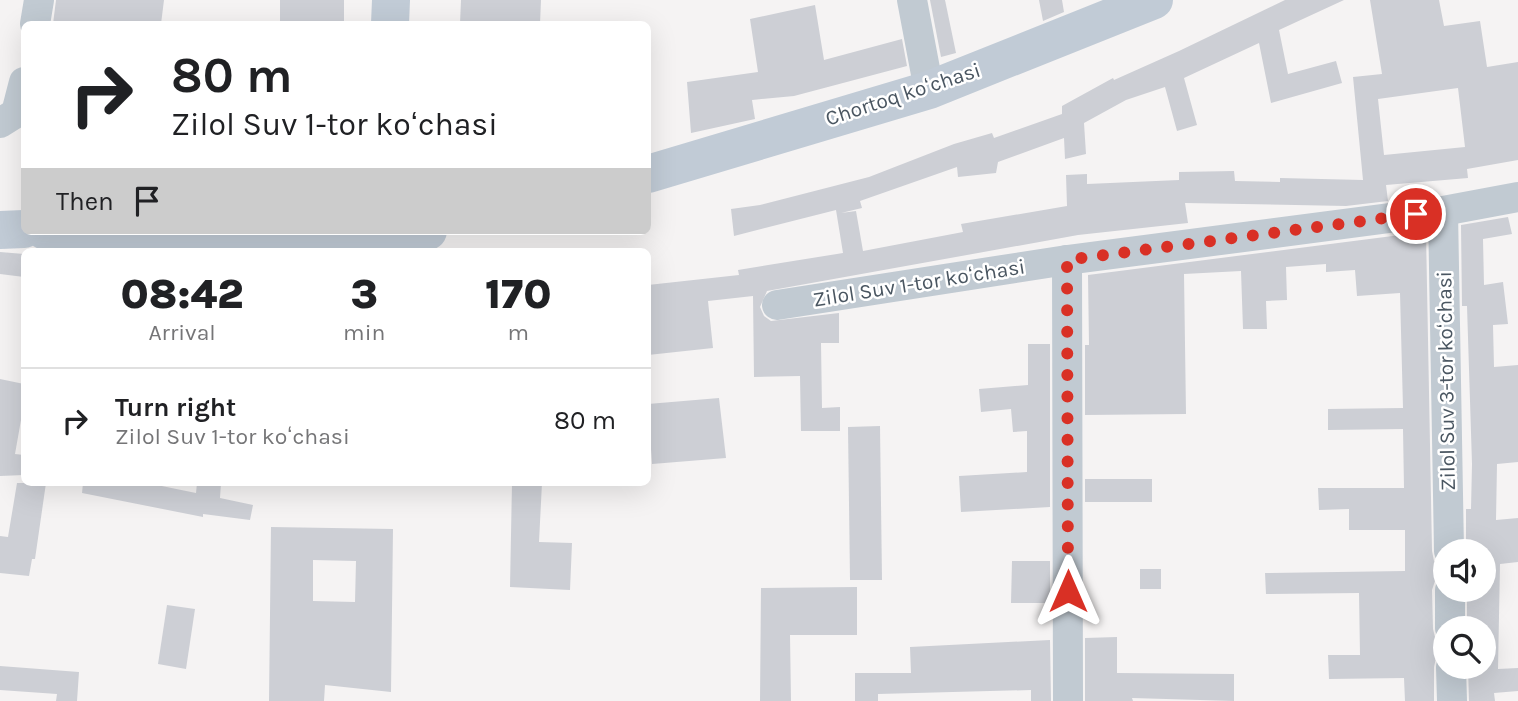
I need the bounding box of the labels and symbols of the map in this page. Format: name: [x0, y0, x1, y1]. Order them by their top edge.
street label: Chortoq koʻchasi: [822, 58, 984, 130]
pin: [1386, 184, 1446, 244]
street label: Zilol Suv 1-tor koʻchasi: [811, 254, 1027, 312]
street label: Zilol Suv 3-tor koʻchasi: [1432, 271, 1460, 491]
position arrow: [1031, 554, 1105, 628]

